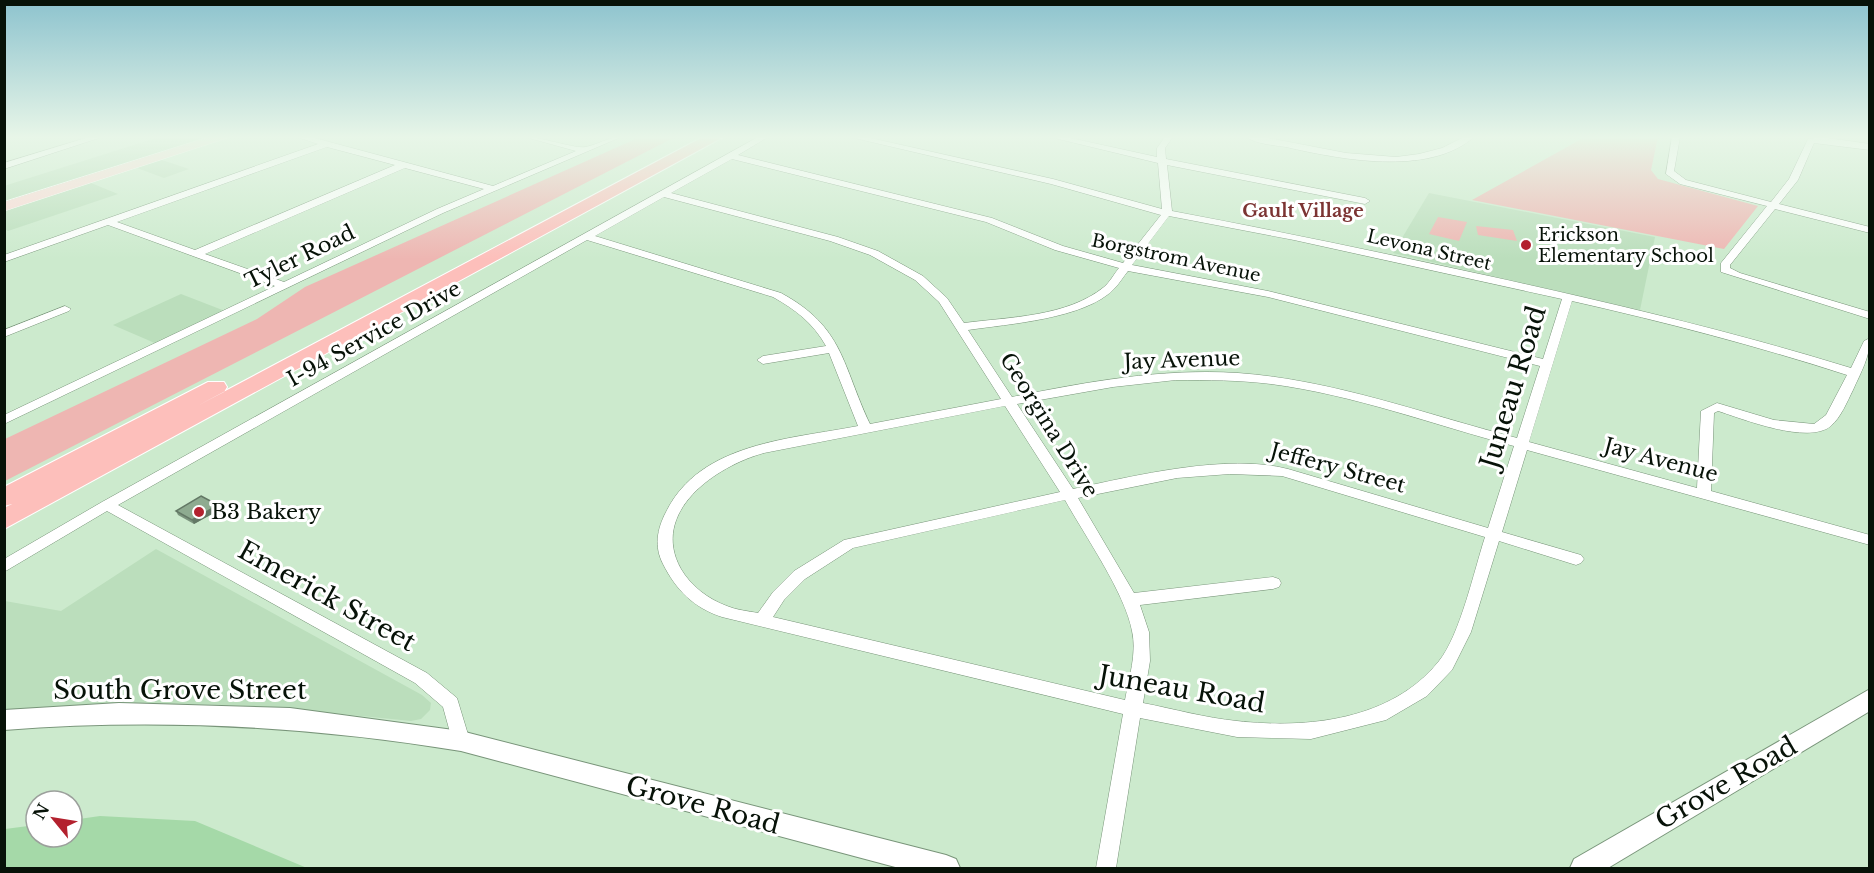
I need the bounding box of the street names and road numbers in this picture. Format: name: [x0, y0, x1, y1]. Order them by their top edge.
street label: Tyler Road: [241, 219, 359, 295]
street label: Levona Street: [1365, 225, 1494, 275]
street label: Borgstrom Avenue: [1089, 229, 1263, 287]
street label: I-94 Service Drive: [282, 275, 466, 393]
street label: Juneau Road: [1472, 302, 1553, 475]
street label: Jay Avenue: [1120, 345, 1241, 375]
street label: Georgina Drive: [994, 348, 1104, 502]
street label: Jay Avenue: [1598, 432, 1721, 488]
street label: Jeffery Street: [1265, 437, 1408, 499]
street label: Emerick Street: [233, 534, 422, 658]
street label: Juneau Road: [1093, 658, 1268, 719]
street label: South Grove Street: [53, 674, 307, 706]
street label: Grove Road: [1650, 730, 1802, 836]
street label: Grove Road: [623, 769, 783, 841]

